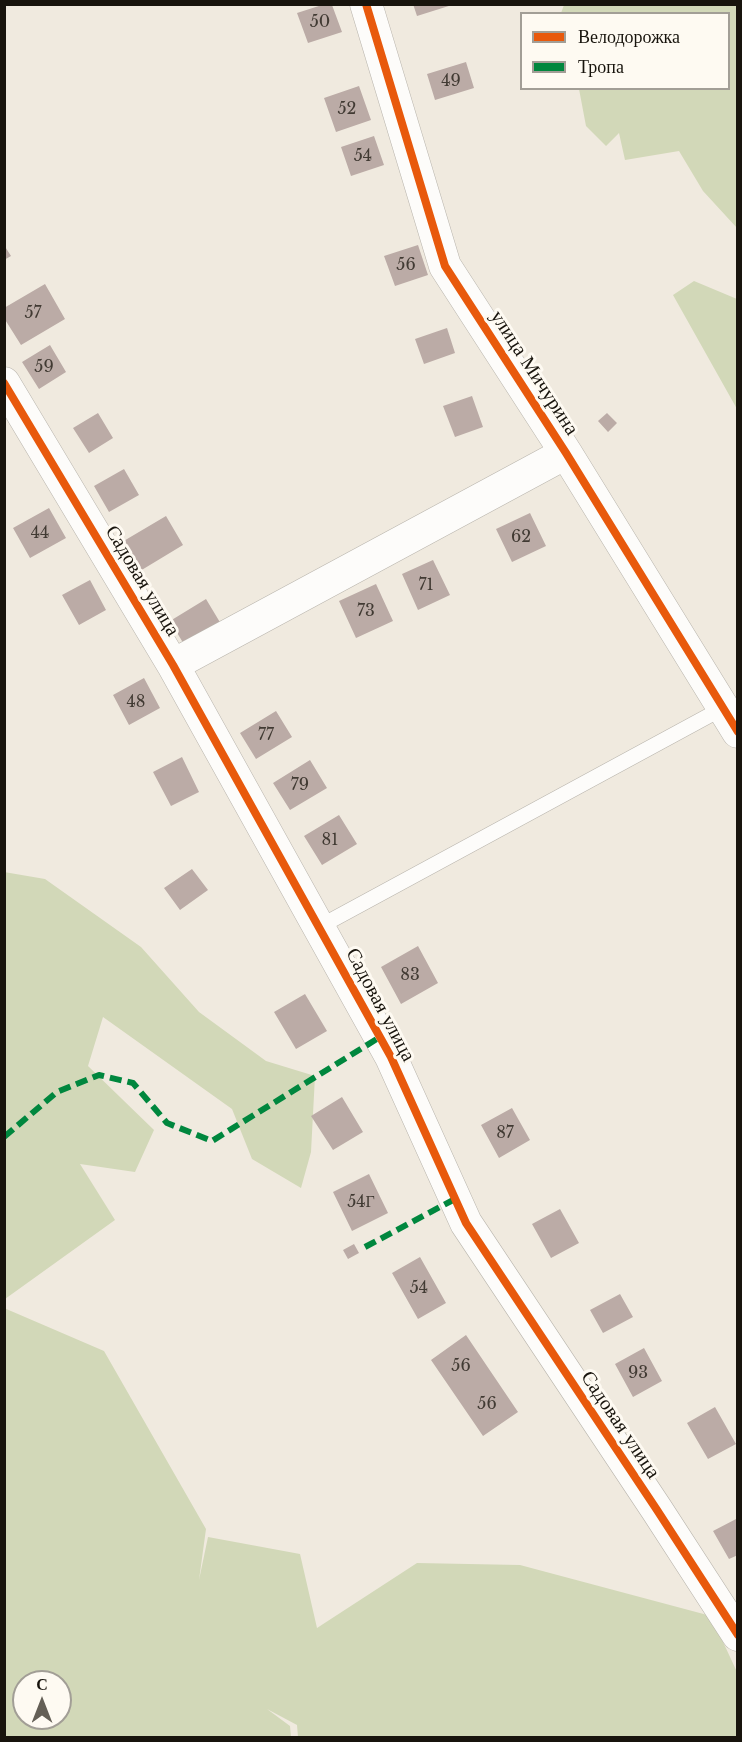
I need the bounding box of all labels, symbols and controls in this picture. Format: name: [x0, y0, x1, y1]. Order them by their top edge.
house number: 50: [310, 12, 330, 32]
legend: [520, 12, 730, 90]
text: Велодорожка: [578, 26, 680, 48]
text: Тропа: [578, 56, 624, 78]
house number: 49: [441, 71, 461, 91]
house number: 52: [338, 99, 356, 119]
house number: 54: [354, 146, 372, 166]
house number: 56: [396, 255, 416, 275]
house number: 57: [24, 303, 42, 323]
street label: улица Мичурина: [485, 306, 583, 440]
house number: 59: [34, 357, 54, 377]
street label: Садовая улица: [100, 521, 184, 641]
house number: 44: [31, 523, 49, 543]
house number: 62: [511, 527, 531, 547]
house number: 71: [418, 575, 434, 595]
house number: 73: [357, 601, 375, 621]
house number: 48: [126, 692, 146, 712]
house number: 77: [258, 725, 274, 745]
house number: 79: [291, 775, 309, 795]
house number: 81: [322, 830, 338, 850]
street label: Садовая улица: [340, 944, 420, 1066]
house number: 83: [400, 965, 420, 985]
house number: 87: [496, 1123, 514, 1143]
house number: 54Г: [347, 1192, 375, 1212]
house number: 54: [410, 1278, 428, 1298]
house number: 56: [451, 1356, 471, 1376]
house number: 93: [628, 1363, 648, 1383]
street label: Садовая улица: [575, 1367, 665, 1483]
house number: 56: [477, 1394, 497, 1414]
north arrow: [12, 1670, 72, 1730]
text: С: [36, 1674, 48, 1694]

